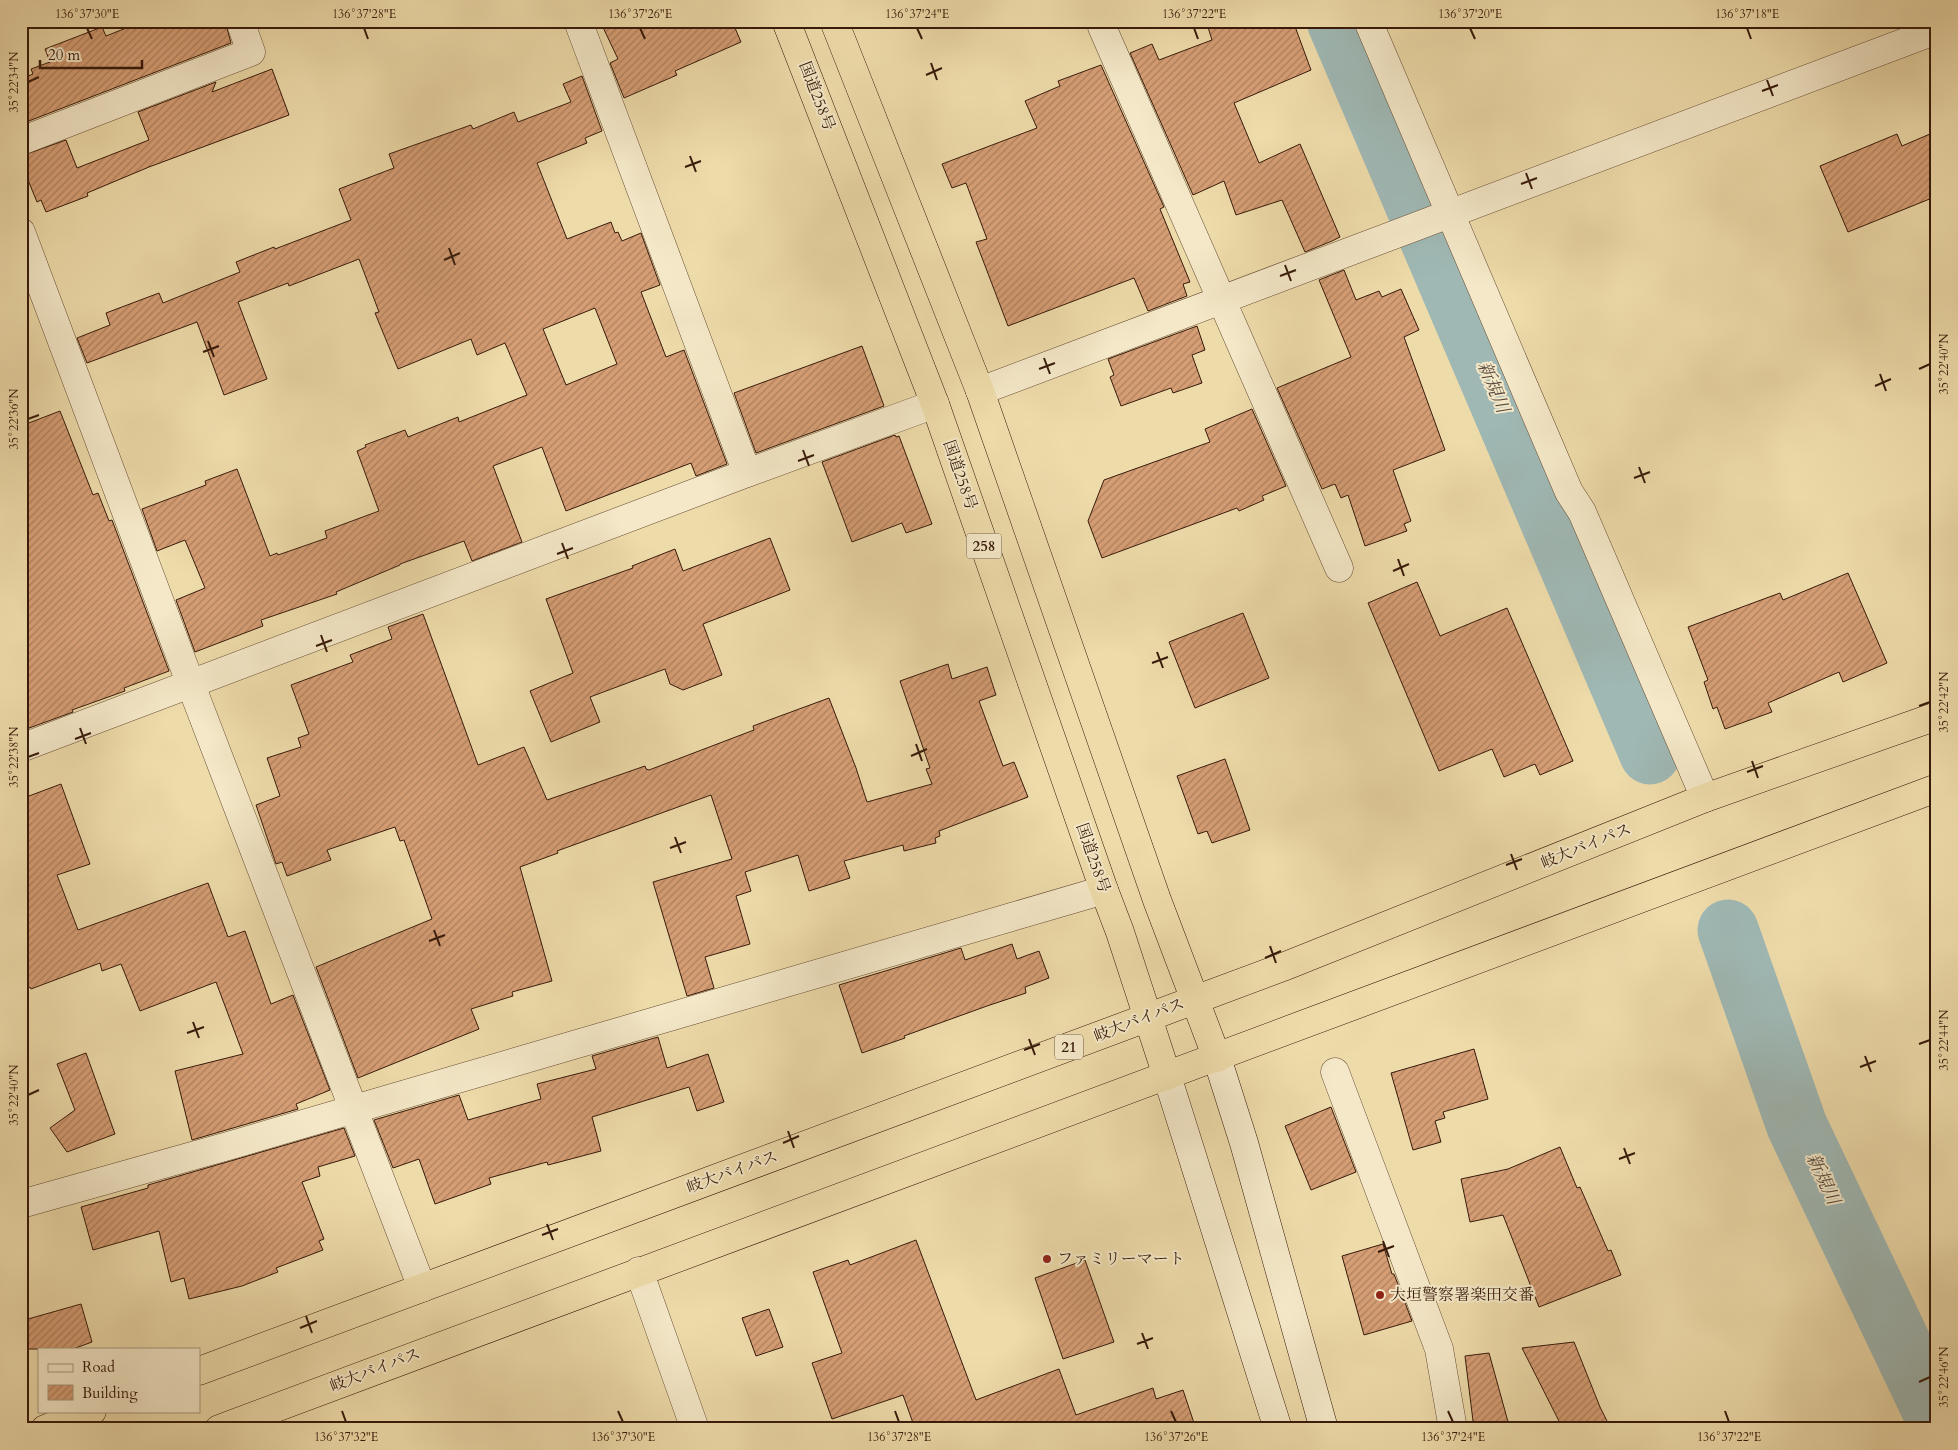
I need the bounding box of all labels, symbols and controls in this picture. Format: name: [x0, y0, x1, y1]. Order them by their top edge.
text: 136°37'30"E: [55, 6, 119, 22]
text: 136°37'28"E: [332, 6, 396, 22]
text: 136°37'26"E: [608, 6, 672, 22]
text: 136°37'24"E: [885, 6, 949, 22]
text: 136°37'22"E: [1162, 6, 1226, 22]
text: 136°37'20"E: [1438, 6, 1502, 22]
text: 136°37'18"E: [1715, 6, 1779, 22]
scale bar: [40, 38, 142, 70]
text: 20 m: [48, 45, 80, 65]
text: 35°22'34"N: [6, 51, 22, 112]
street label: 国道258号: [794, 58, 840, 134]
text: 35°22'40"N: [1936, 333, 1952, 394]
water label: 新規川: [1471, 357, 1516, 419]
text: 35°22'36"N: [6, 388, 22, 449]
street label: 国道258号: [938, 437, 982, 513]
road number: 258: [966, 534, 1002, 558]
text: 35°22'42"N: [1936, 671, 1952, 732]
text: 35°22'38"N: [6, 726, 22, 787]
street label: 岐大バイパス: [1538, 818, 1634, 874]
street label: 国道258号: [1071, 820, 1115, 896]
street label: 岐大バイパス: [1090, 993, 1188, 1047]
text: 35°22'44"N: [1936, 1009, 1952, 1070]
road number: 21: [1055, 1034, 1083, 1060]
text: 35°22'40"N: [6, 1064, 22, 1125]
street label: 岐大バイパス: [683, 1145, 781, 1199]
water label: 新規川: [1800, 1149, 1847, 1211]
place label: ファミリーマート: [1057, 1248, 1185, 1270]
marker: ファミリーマート: [1041, 1253, 1053, 1265]
place label: 大垣警察署楽田交番: [1390, 1284, 1534, 1306]
marker: 大垣警察署楽田交番: [1374, 1289, 1386, 1301]
street label: 岐大バイパス: [326, 1343, 424, 1397]
text: 35°22'46"N: [1936, 1346, 1952, 1407]
legend: [38, 1348, 200, 1412]
text: Road: [82, 1357, 115, 1377]
text: Building: [82, 1383, 138, 1403]
text: 136°37'32"E: [314, 1429, 378, 1445]
text: 136°37'30"E: [591, 1429, 655, 1445]
text: 136°37'28"E: [867, 1429, 931, 1445]
text: 136°37'26"E: [1144, 1429, 1208, 1445]
text: 136°37'24"E: [1421, 1429, 1485, 1445]
text: 136°37'22"E: [1697, 1429, 1761, 1445]

